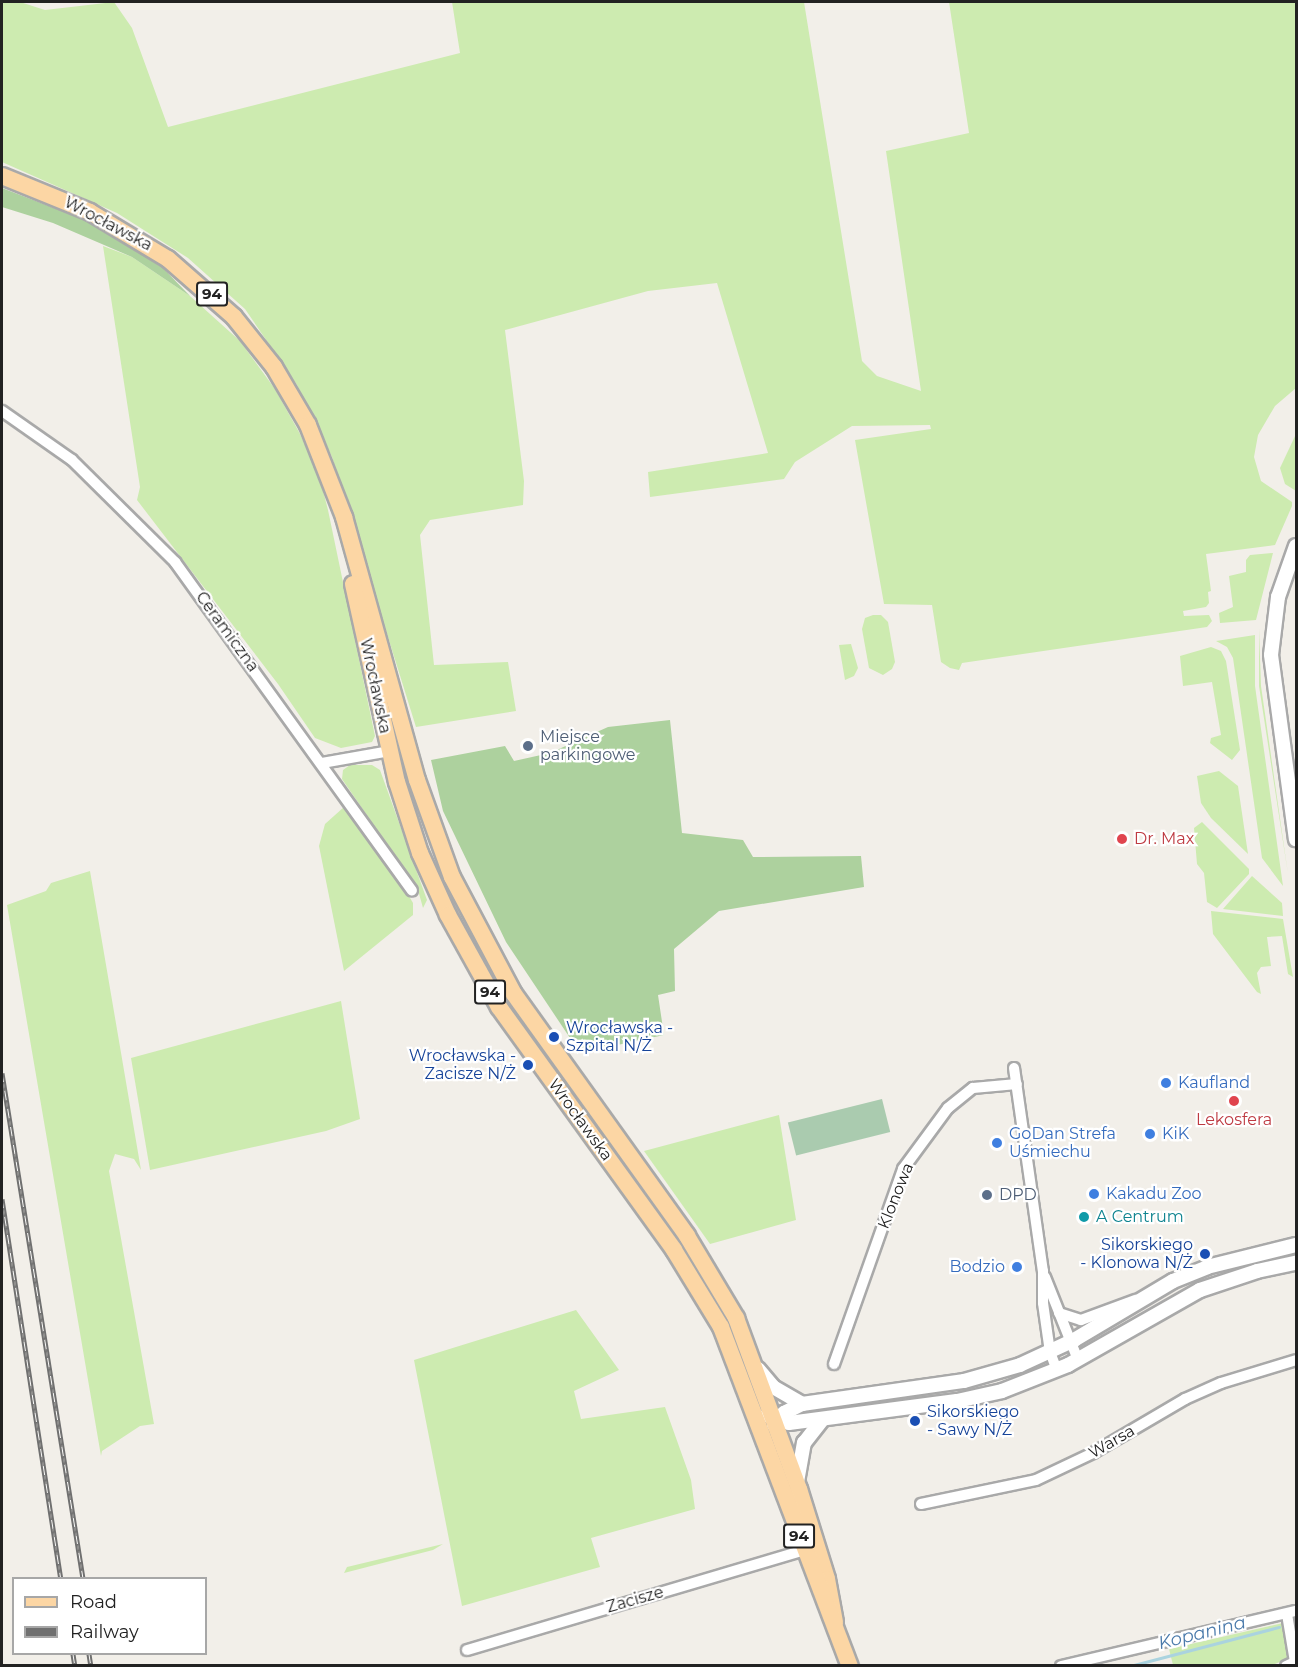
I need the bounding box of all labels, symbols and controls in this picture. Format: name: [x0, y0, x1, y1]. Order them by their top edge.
street label: Wrocławska: [61, 193, 155, 255]
road number: 94: [196, 282, 228, 306]
street label: Ceramiczna: [191, 588, 263, 676]
street label: Wrocławska: [356, 637, 394, 735]
place label: Miejsce parkingowe: [540, 727, 635, 765]
marker: Miejsce parkingowe: [521, 739, 535, 753]
place label: Dr. Max: [1134, 829, 1194, 849]
marker: Dr. Max: [1115, 832, 1129, 846]
road number: 94: [474, 980, 506, 1004]
place label: Wrocławska - Szpital N/Ż: [566, 1018, 673, 1056]
marker: Wrocławska - Szpital N/Ż: [547, 1030, 561, 1044]
place label: Wrocławska - Zacisze N/Ż: [409, 1046, 516, 1084]
marker: Wrocławska - Zacisze N/Ż: [521, 1058, 535, 1072]
place label: Kaufland: [1178, 1073, 1250, 1093]
street label: Wrocławska: [544, 1075, 616, 1165]
marker: Kaufland: [1159, 1076, 1173, 1090]
marker: Lekosfera: [1227, 1094, 1241, 1108]
place label: Lekosfera: [1196, 1110, 1272, 1130]
place label: GoDan Strefa Uśmiechu: [1009, 1124, 1116, 1162]
place label: KiK: [1162, 1124, 1189, 1144]
marker: KiK: [1143, 1127, 1157, 1141]
marker: GoDan Strefa Uśmiechu: [990, 1136, 1004, 1150]
street label: Klonowa: [874, 1160, 918, 1232]
place label: Kakadu Zoo: [1106, 1184, 1201, 1204]
place label: DPD: [999, 1185, 1037, 1205]
marker: Kakadu Zoo: [1087, 1187, 1101, 1201]
marker: DPD: [980, 1188, 994, 1202]
place label: A Centrum: [1096, 1207, 1184, 1227]
marker: A Centrum: [1077, 1210, 1091, 1224]
place label: Sikorskiego - Klonowa N/Ż: [1080, 1235, 1193, 1273]
marker: Sikorskiego - Klonowa N/Ż: [1198, 1247, 1212, 1261]
place label: Bodzio: [950, 1257, 1005, 1277]
marker: Bodzio: [1010, 1260, 1024, 1274]
place label: Sikorskiego - Sawy N/Ż: [927, 1402, 1019, 1440]
marker: Sikorskiego - Sawy N/Ż: [908, 1414, 922, 1428]
street label: Warsa: [1086, 1421, 1138, 1463]
road number: 94: [782, 1524, 816, 1548]
legend: [12, 1577, 207, 1655]
street label: Zacisze: [604, 1583, 666, 1617]
text: Road: [70, 1591, 117, 1613]
water label: Kopanina: [1156, 1612, 1248, 1654]
text: Railway: [70, 1621, 139, 1643]

